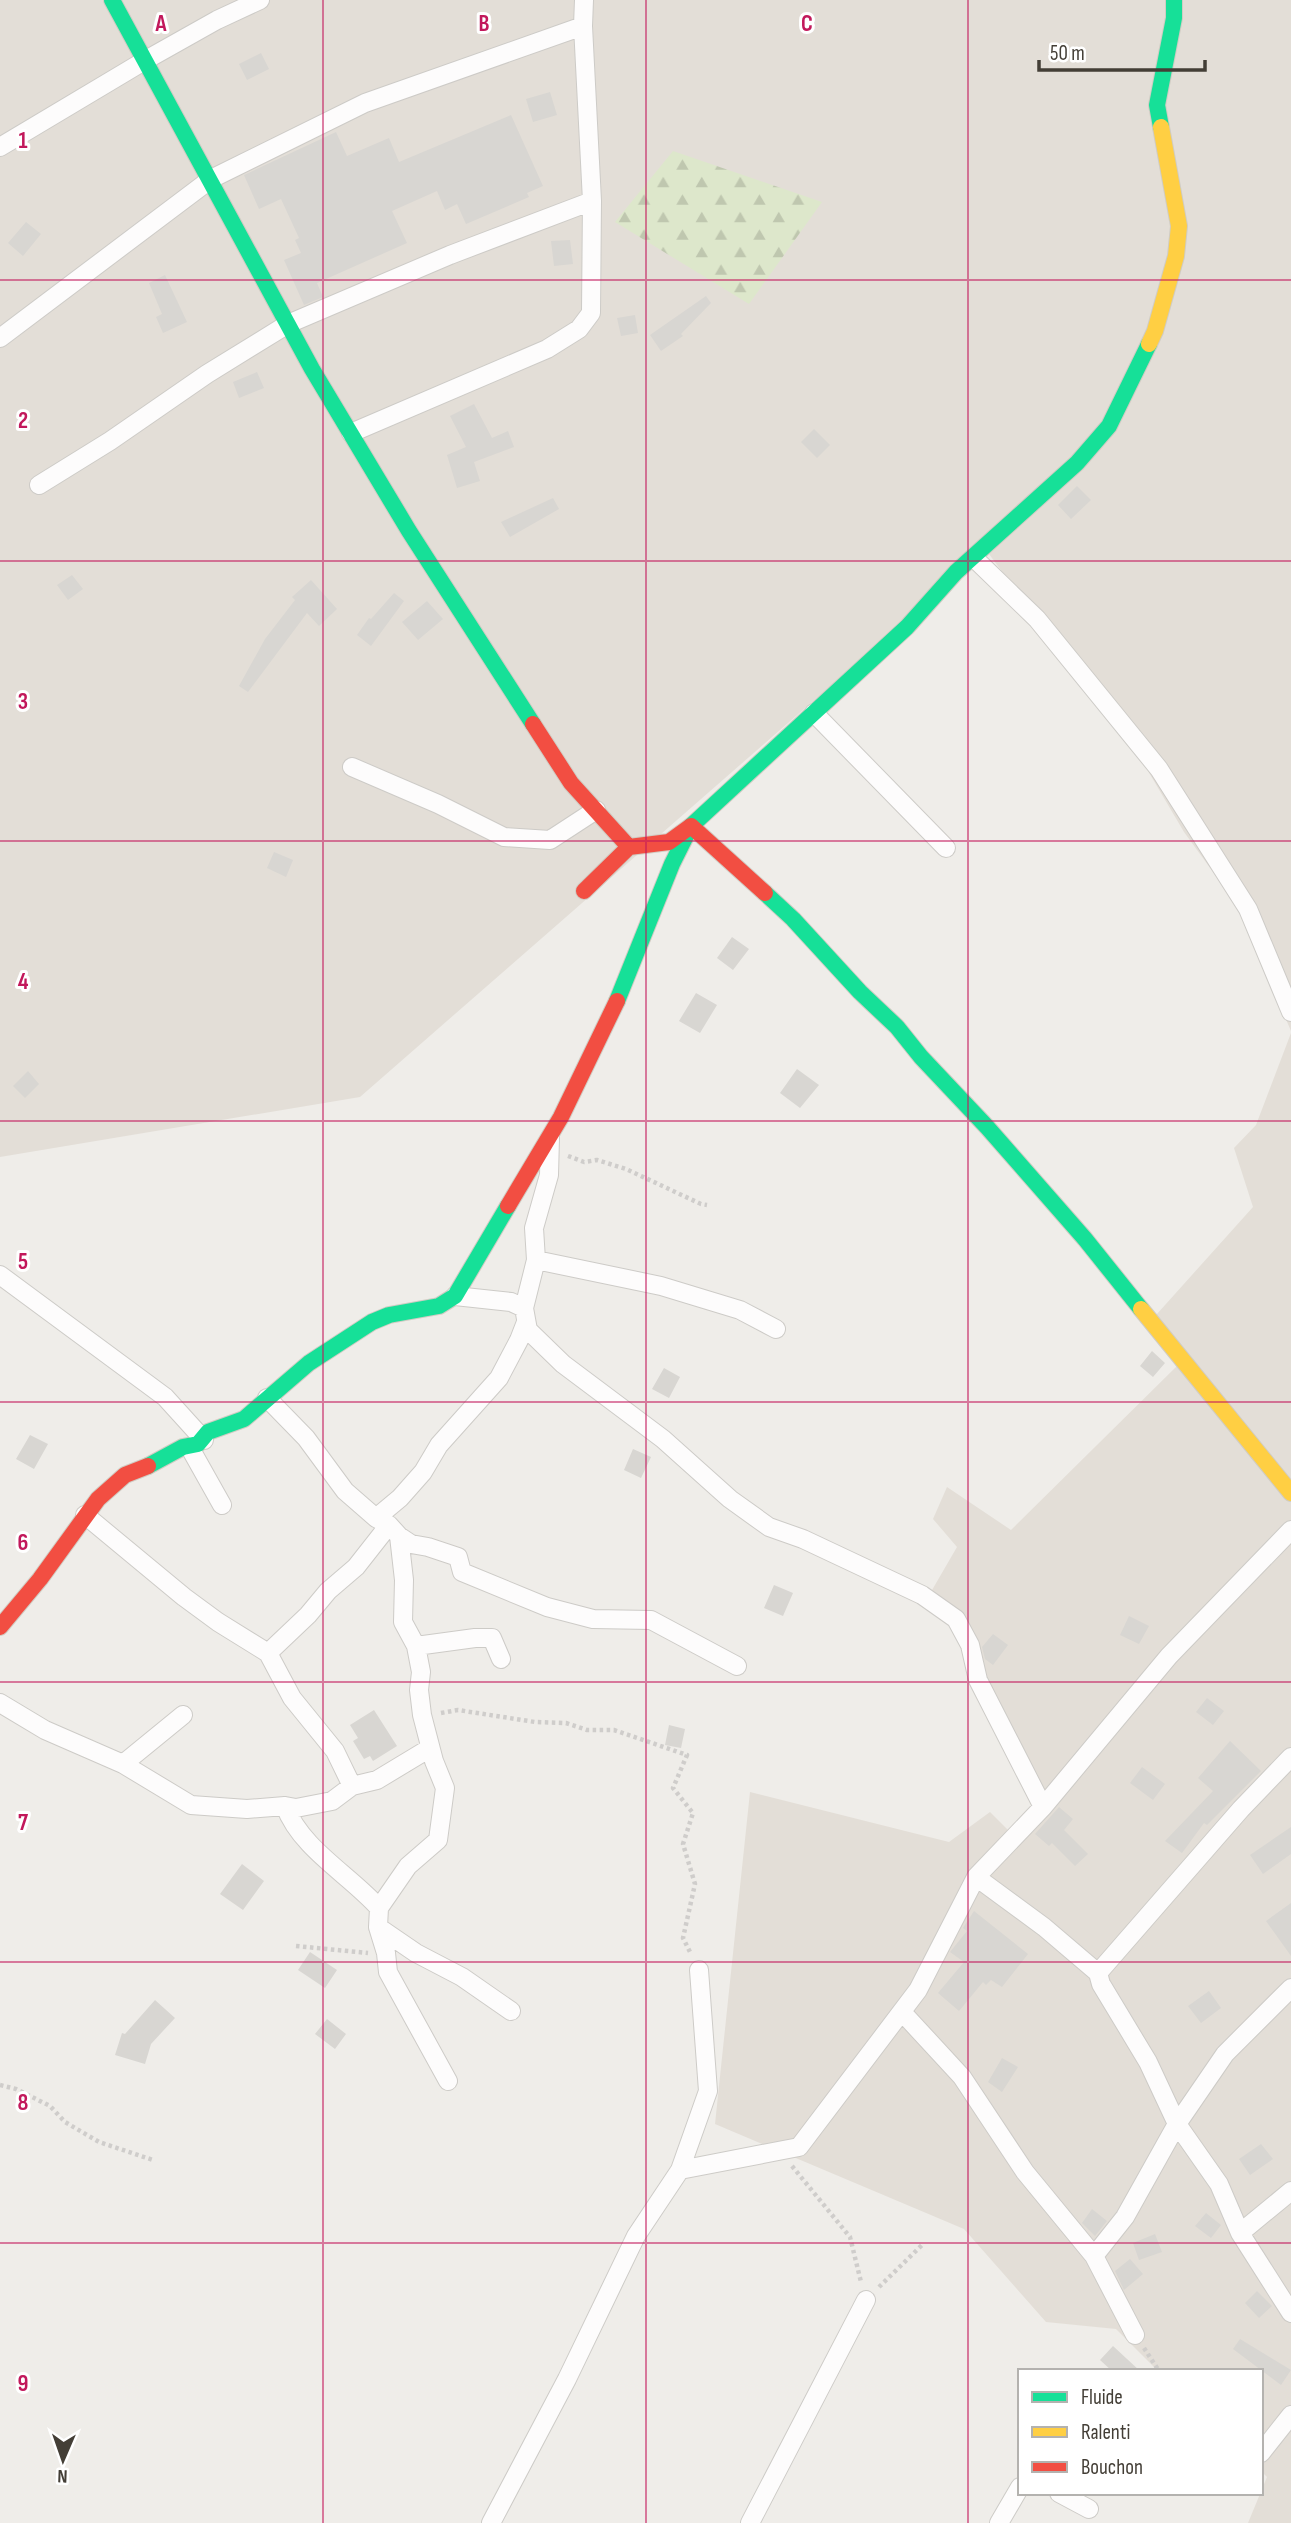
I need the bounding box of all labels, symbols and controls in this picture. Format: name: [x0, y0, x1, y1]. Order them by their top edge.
text: A: [155, 10, 168, 38]
text: B: [479, 10, 490, 38]
text: C: [801, 10, 813, 38]
scale bar: [1039, 28, 1205, 72]
text: 50 m: [1050, 41, 1085, 66]
text: 1: [18, 127, 28, 155]
text: 2: [18, 407, 28, 435]
text: 3: [18, 688, 28, 716]
text: 4: [18, 968, 29, 996]
text: 5: [18, 1248, 28, 1276]
text: 6: [18, 1529, 28, 1557]
text: 7: [18, 1809, 28, 1837]
text: 8: [18, 2089, 29, 2117]
legend: [1018, 2369, 1263, 2495]
text: 9: [18, 2370, 28, 2398]
text: Fluide: [1081, 2385, 1123, 2410]
text: Ralenti: [1081, 2420, 1130, 2445]
north arrow: [28, 2425, 98, 2495]
text: Bouchon: [1081, 2455, 1143, 2480]
text: N: [57, 2464, 68, 2487]

